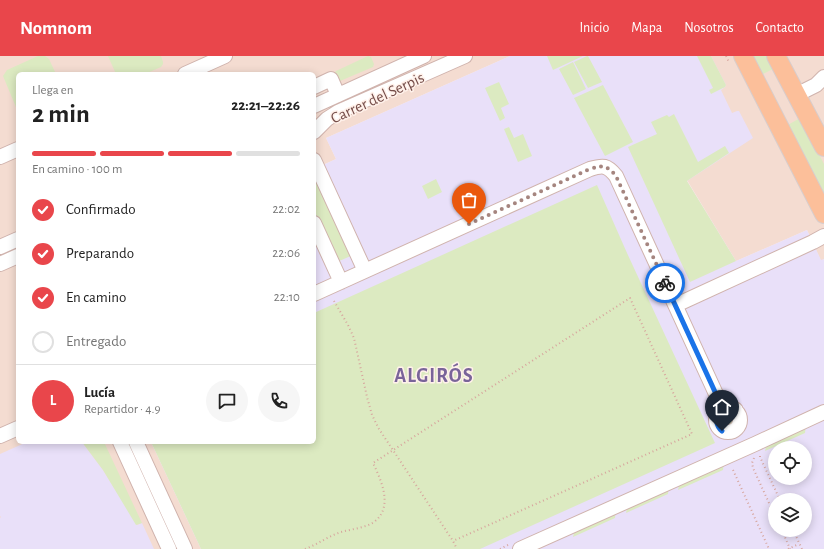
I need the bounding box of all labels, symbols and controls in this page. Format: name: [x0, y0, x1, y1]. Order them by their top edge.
text: Nomnom: [20, 19, 92, 38]
text: Inicio: [579, 21, 609, 35]
text: Mapa: [631, 21, 662, 35]
text: Nosotros: [684, 21, 734, 35]
text: Contacto: [756, 21, 804, 35]
street label: Carrer del Serpis: [328, 69, 427, 127]
text: Llega en: [32, 84, 74, 97]
text: 22:21–22:26: [231, 98, 300, 113]
text: 2 min: [32, 101, 90, 127]
text: En camino · 100 m: [32, 163, 122, 176]
pin: [452, 183, 486, 224]
icon: bag: [458, 189, 480, 211]
icon: check: [32, 199, 54, 221]
text: Confirmado: [66, 202, 136, 217]
text: 22:02: [272, 203, 300, 216]
icon: check: [32, 243, 54, 265]
text: Preparando: [66, 246, 134, 261]
text: 22:06: [272, 247, 300, 260]
courier: [645, 263, 685, 303]
icon: bike: [654, 272, 676, 294]
icon: check: [32, 287, 54, 309]
text: En camino: [66, 290, 126, 305]
text: 22:10: [274, 291, 300, 304]
text: Entregado: [66, 334, 126, 349]
district label: ALGIRÓS: [394, 363, 474, 386]
button: chat: [206, 380, 248, 422]
button: phone: [258, 380, 300, 422]
text: Lucía: [84, 385, 115, 400]
pin: [705, 390, 739, 431]
text: L: [50, 393, 56, 408]
icon: home: [711, 396, 733, 418]
text: Repartidor · 4.9: [84, 403, 161, 416]
map controls: [768, 441, 812, 537]
button: locate: [768, 441, 812, 485]
button: layers: [768, 493, 812, 537]

